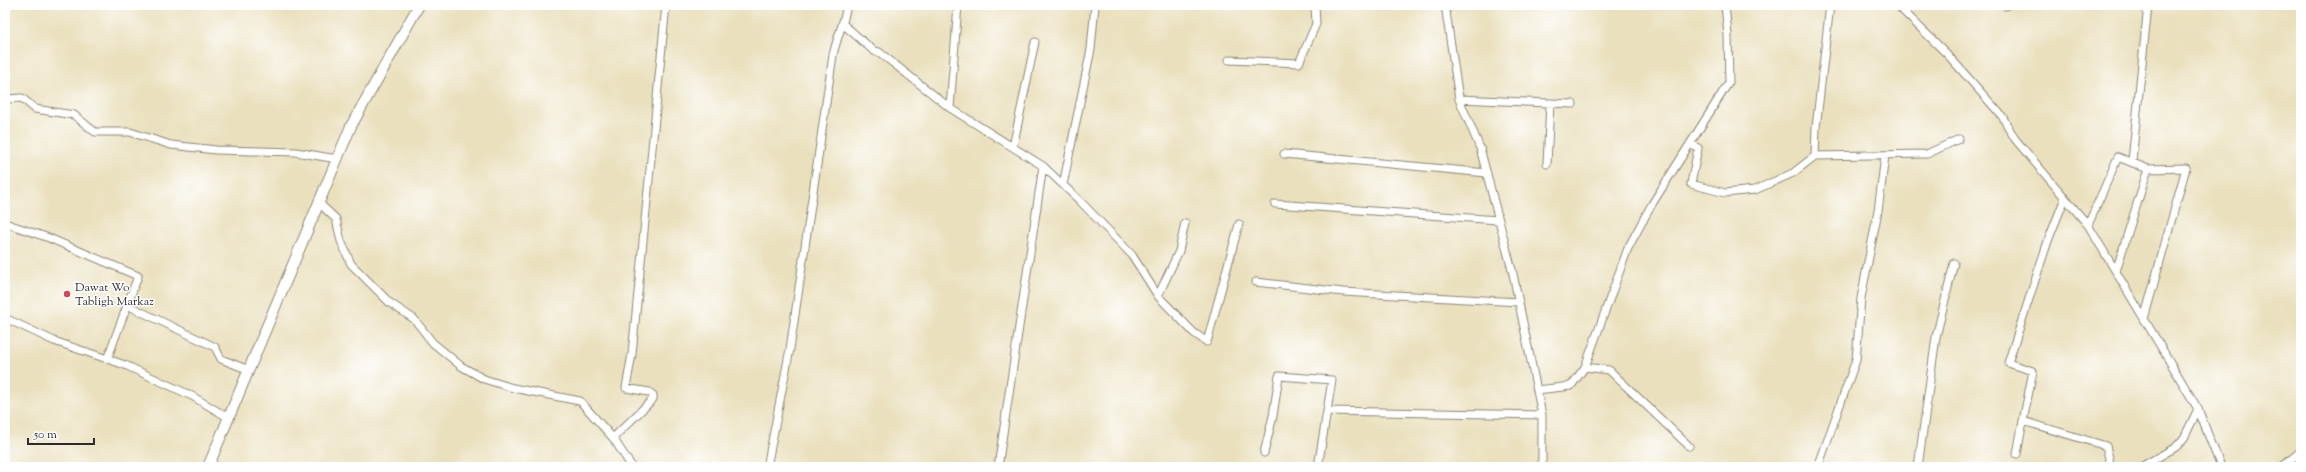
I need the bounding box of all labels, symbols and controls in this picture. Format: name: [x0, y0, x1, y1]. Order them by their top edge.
place label: Dawat Wo Tabligh Markaz: [75, 279, 154, 311]
marker: Dawat Wo Tabligh Markaz: [62, 289, 72, 299]
scale bar: [28, 420, 94, 446]
text: 50 m: [33, 426, 57, 444]

